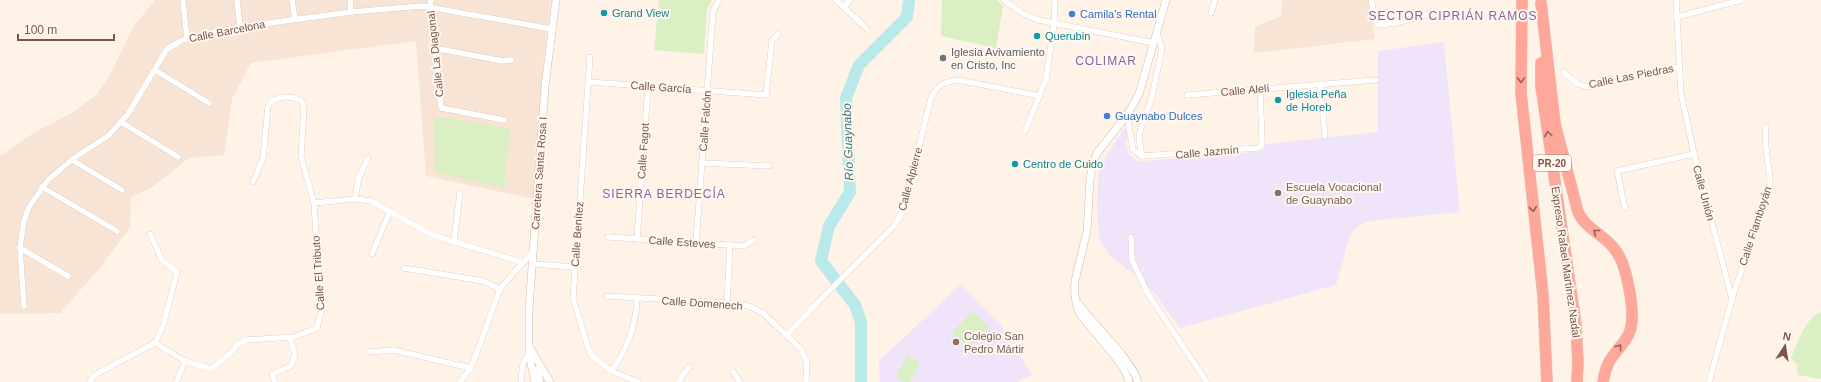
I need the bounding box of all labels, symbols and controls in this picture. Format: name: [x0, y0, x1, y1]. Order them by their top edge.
place label: Grand View: [612, 7, 669, 19]
marker: Grand View: [599, 8, 609, 18]
place label: Camila's Rental: [1080, 8, 1157, 20]
district label: SECTOR CIPRIÁN RAMOS: [1368, 8, 1538, 23]
marker: Camila's Rental: [1067, 9, 1077, 19]
street label: Calle La Diagonal: [424, 10, 446, 98]
scale bar: [18, 16, 114, 42]
street label: Calle Barcelona: [188, 18, 267, 44]
text: 100 m: [24, 23, 57, 37]
place label: Querubin: [1045, 30, 1090, 42]
marker: Querubin: [1032, 31, 1042, 41]
place label: Iglesia Avivamiento en Cristo, Inc: [951, 46, 1045, 71]
marker: Iglesia Avivamiento en Cristo, Inc: [938, 53, 948, 63]
district label: COLIMAR: [1075, 54, 1137, 68]
street label: Calle Las Piedras: [1588, 62, 1675, 90]
one-way arrow: [1517, 77, 1525, 83]
street label: Calle García: [630, 79, 693, 95]
street label: Calle Alelí: [1220, 82, 1270, 98]
place label: Iglesia Peña de Horeb: [1286, 88, 1347, 113]
street label: Calle Falcón: [697, 90, 713, 152]
marker: Iglesia Peña de Horeb: [1273, 95, 1283, 105]
water label: Río Guaynabo: [840, 103, 856, 181]
place label: Guaynabo Dulces: [1115, 110, 1203, 122]
marker: Guaynabo Dulces: [1102, 111, 1112, 121]
street label: Carretera Santa Rosa I: [529, 116, 549, 230]
street label: Calle Fagot: [635, 123, 651, 179]
one-way arrow: [1544, 131, 1553, 137]
street label: Calle Jazmín: [1175, 143, 1239, 161]
street label: Calle Alpierre: [896, 146, 924, 212]
road number: PR-20: [1533, 155, 1571, 171]
place label: Centro de Cuido: [1023, 158, 1103, 170]
marker: Centro de Cuido: [1010, 159, 1020, 169]
street label: Calle Unión: [1691, 164, 1717, 222]
place label: Escuela Vocacional de Guaynabo: [1286, 181, 1381, 206]
street label: Expreso Rafael Martínez Nadal: [1549, 185, 1583, 339]
street label: Calle Flamboyán: [1737, 185, 1773, 267]
district label: SIERRA BERDECÍA: [602, 186, 726, 201]
marker: Escuela Vocacional de Guaynabo: [1273, 188, 1283, 198]
street label: Calle Benítez: [569, 201, 585, 267]
one-way arrow: [1528, 206, 1537, 212]
one-way arrow: [1594, 230, 1601, 237]
street label: Calle Esteves: [648, 234, 716, 250]
street label: Calle El Tributo: [309, 235, 327, 311]
street label: Calle Domenech: [661, 294, 743, 312]
north arrow: [1765, 326, 1805, 366]
place label: Colegio San Pedro Mártir: [964, 330, 1025, 355]
text: N: [1782, 330, 1792, 343]
marker: Colegio San Pedro Mártir: [951, 337, 961, 347]
one-way arrow: [1614, 345, 1621, 352]

